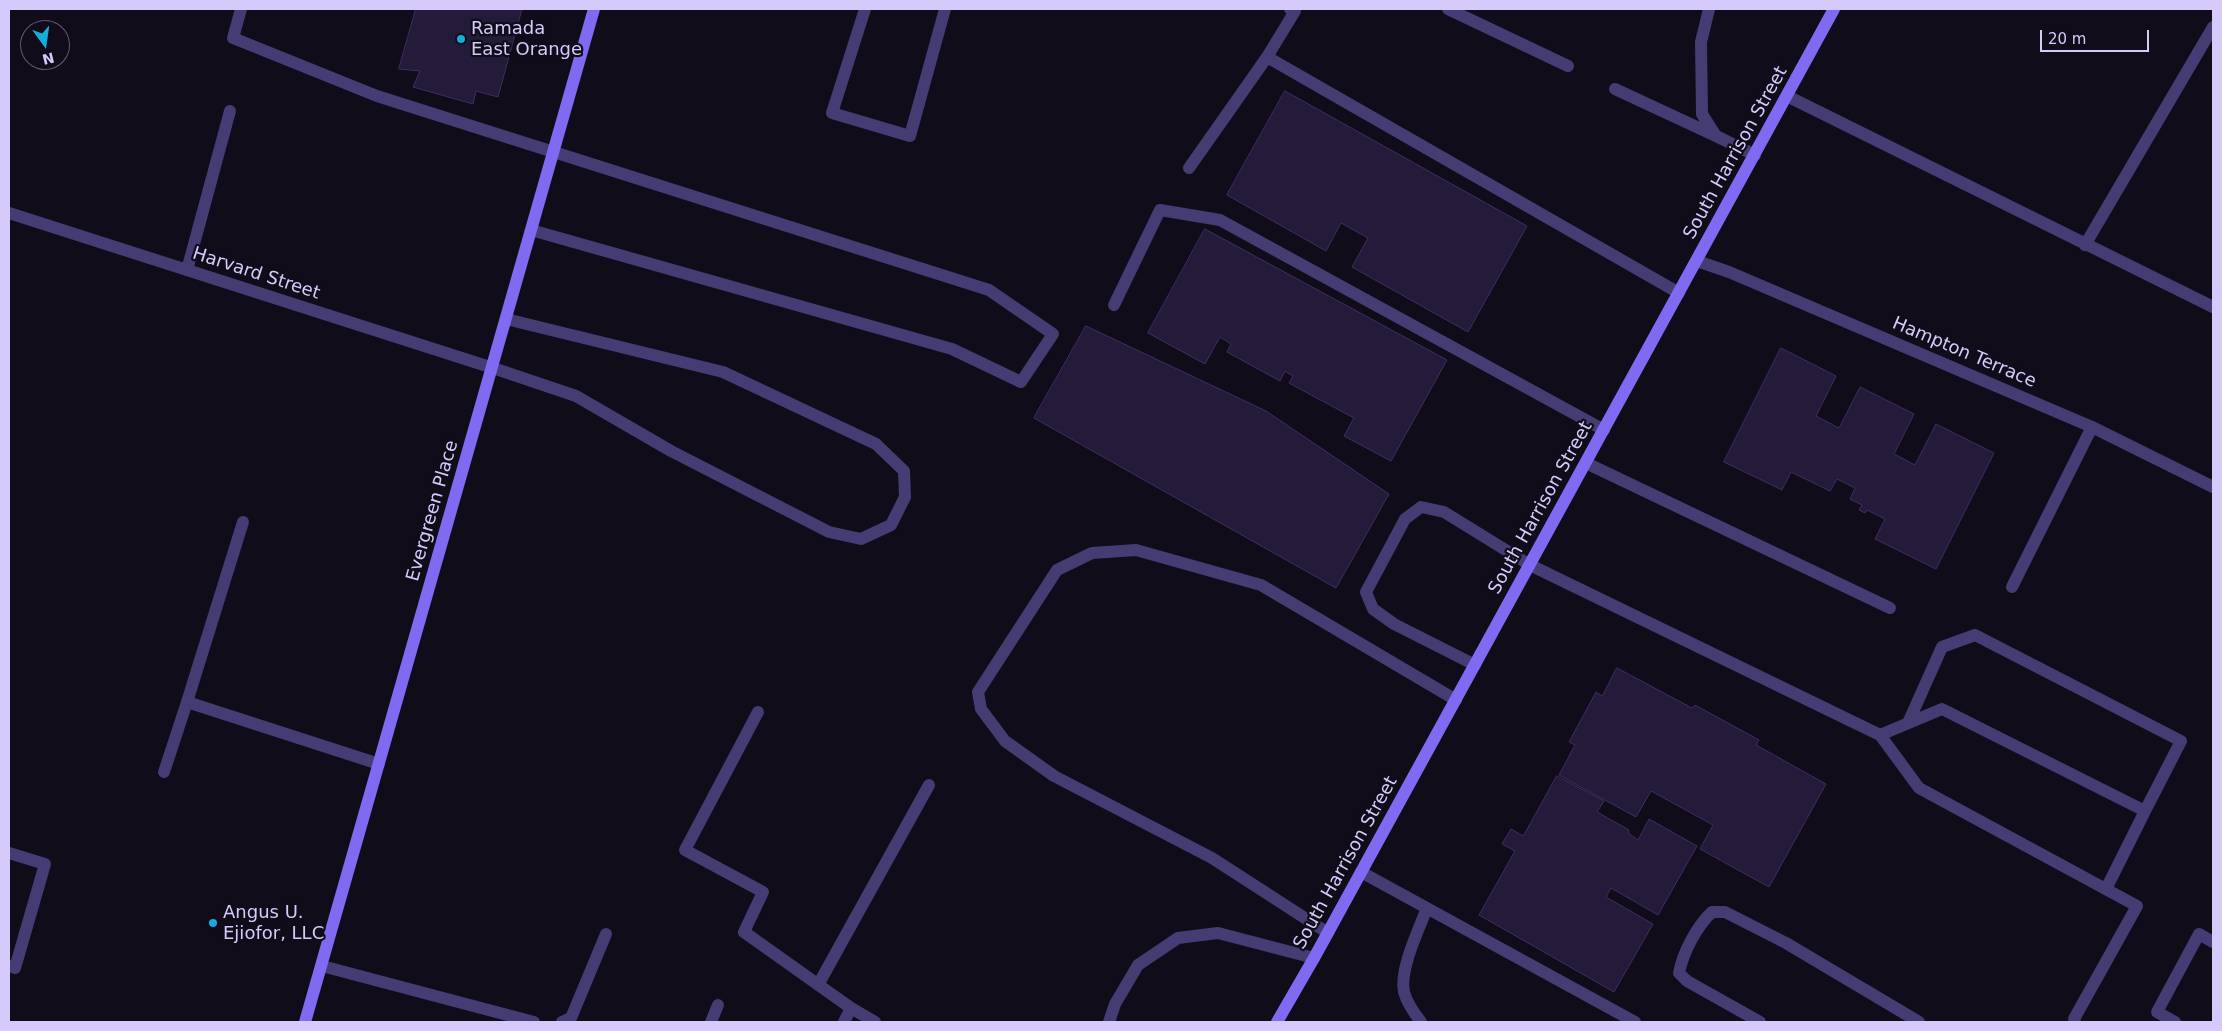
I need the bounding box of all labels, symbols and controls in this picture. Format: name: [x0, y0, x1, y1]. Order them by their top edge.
place label: Ramada East Orange: [471, 18, 582, 60]
north arrow: [20, 20, 70, 70]
scale bar: [2042, 20, 2151, 52]
text: 20 m: [2048, 30, 2086, 48]
marker: Ramada East Orange: [455, 33, 467, 45]
text: N: [41, 49, 56, 68]
street label: South Harrison Street: [1679, 63, 1793, 243]
street label: Harvard Street: [190, 243, 322, 305]
street label: Hampton Terrace: [1889, 313, 2039, 393]
street label: South Harrison Street: [1484, 418, 1598, 598]
street label: Evergreen Place: [403, 438, 463, 584]
street label: South Harrison Street: [1289, 773, 1403, 953]
place label: Angus U. Ejiofor, LLC: [223, 902, 324, 944]
marker: Angus U. Ejiofor, LLC: [207, 917, 219, 929]

